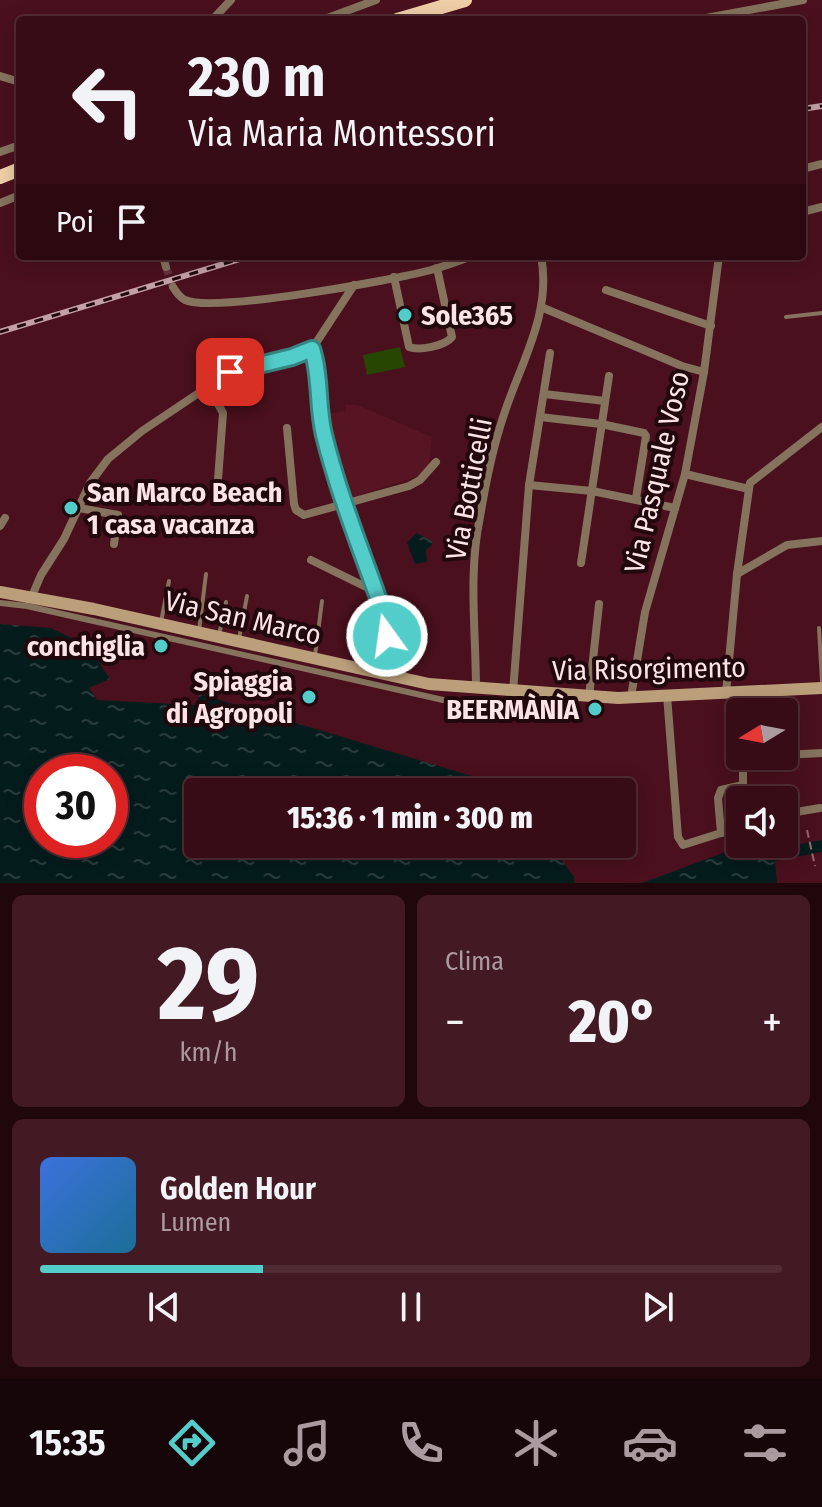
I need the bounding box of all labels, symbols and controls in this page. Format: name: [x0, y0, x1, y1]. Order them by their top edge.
text: 230 m: [188, 44, 325, 111]
icon: left: [56, 48, 160, 152]
text: Via Maria Montessori: [188, 112, 496, 156]
icon: arrive: [110, 200, 154, 244]
text: Poi: [56, 204, 94, 240]
place label: Sole365: [421, 299, 513, 332]
marker: Sole365: [396, 306, 414, 324]
pin: [196, 338, 264, 406]
icon: arrive: [208, 350, 252, 394]
street label: Via Pasquale Voso: [618, 368, 696, 576]
street label: Via Botticelli: [439, 415, 499, 563]
place label: San Marco Beach 1 casa vacanza: [87, 476, 282, 541]
marker: San Marco Beach 1 casa vacanza: [62, 499, 80, 517]
street label: Via San Marco: [162, 584, 324, 652]
position arrow: [345, 594, 429, 678]
place label: conchiglia: [27, 630, 145, 663]
marker: conchiglia: [152, 637, 170, 655]
street label: Via Risorgimento: [552, 651, 746, 687]
place label: Spiaggia di Agropoli: [166, 665, 293, 730]
marker: Spiaggia di Agropoli: [300, 688, 318, 706]
place label: BEERMÀNÌA: [446, 692, 580, 726]
north arrow: [726, 698, 798, 770]
map controls: [726, 698, 798, 858]
marker: BEERMÀNÌA: [586, 700, 604, 718]
speed limit sign: 30: [24, 754, 128, 858]
button: sound: [726, 786, 798, 858]
text: 15:36 · 1 min · 300 m: [287, 800, 533, 836]
text: 29: [158, 922, 259, 1047]
text: Clima: [445, 946, 504, 977]
text: 20°: [569, 986, 658, 1058]
text: −: [445, 996, 465, 1049]
text: +: [762, 996, 782, 1049]
text: km/h: [180, 1037, 237, 1068]
text: Golden Hour: [160, 1171, 316, 1207]
text: Lumen: [160, 1207, 231, 1238]
icon: previous: [142, 1285, 186, 1329]
icon: pause: [389, 1285, 433, 1329]
icon: next: [636, 1285, 680, 1329]
icon: directions: [164, 1415, 220, 1471]
icon: music: [279, 1415, 335, 1471]
icon: phone: [393, 1415, 449, 1471]
icon: climate: [508, 1415, 564, 1471]
icon: car: [622, 1415, 678, 1471]
icon: filters: [737, 1415, 793, 1471]
text: 15:35: [29, 1421, 106, 1465]

